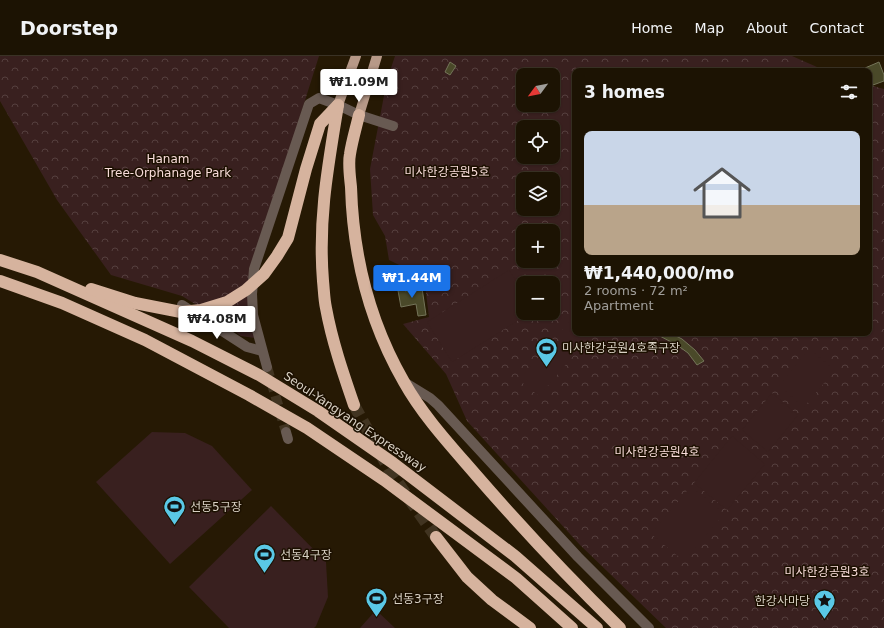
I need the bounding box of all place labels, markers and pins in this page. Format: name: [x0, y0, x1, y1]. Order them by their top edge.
pin: ₩1.09M: [326, 69, 392, 103]
pin: ₩1.44M: [379, 265, 445, 299]
pin: ₩4.08M: [184, 306, 250, 340]
sports icon: 미사한강공원4호족구장: [533, 335, 559, 368]
place label: 미사한강공원4호족구장: [562, 341, 680, 355]
sports icon: 선동5구장: [161, 494, 187, 527]
place label: 선동5구장: [190, 500, 242, 514]
sports icon: 선동4구장: [251, 542, 277, 575]
place label: 선동4구장: [280, 548, 332, 562]
sports icon: 선동3구장: [364, 586, 390, 619]
place icon: 한강사마당: [812, 588, 838, 621]
place label: 선동3구장: [392, 592, 444, 606]
place label: 한강사마당: [755, 594, 810, 608]

